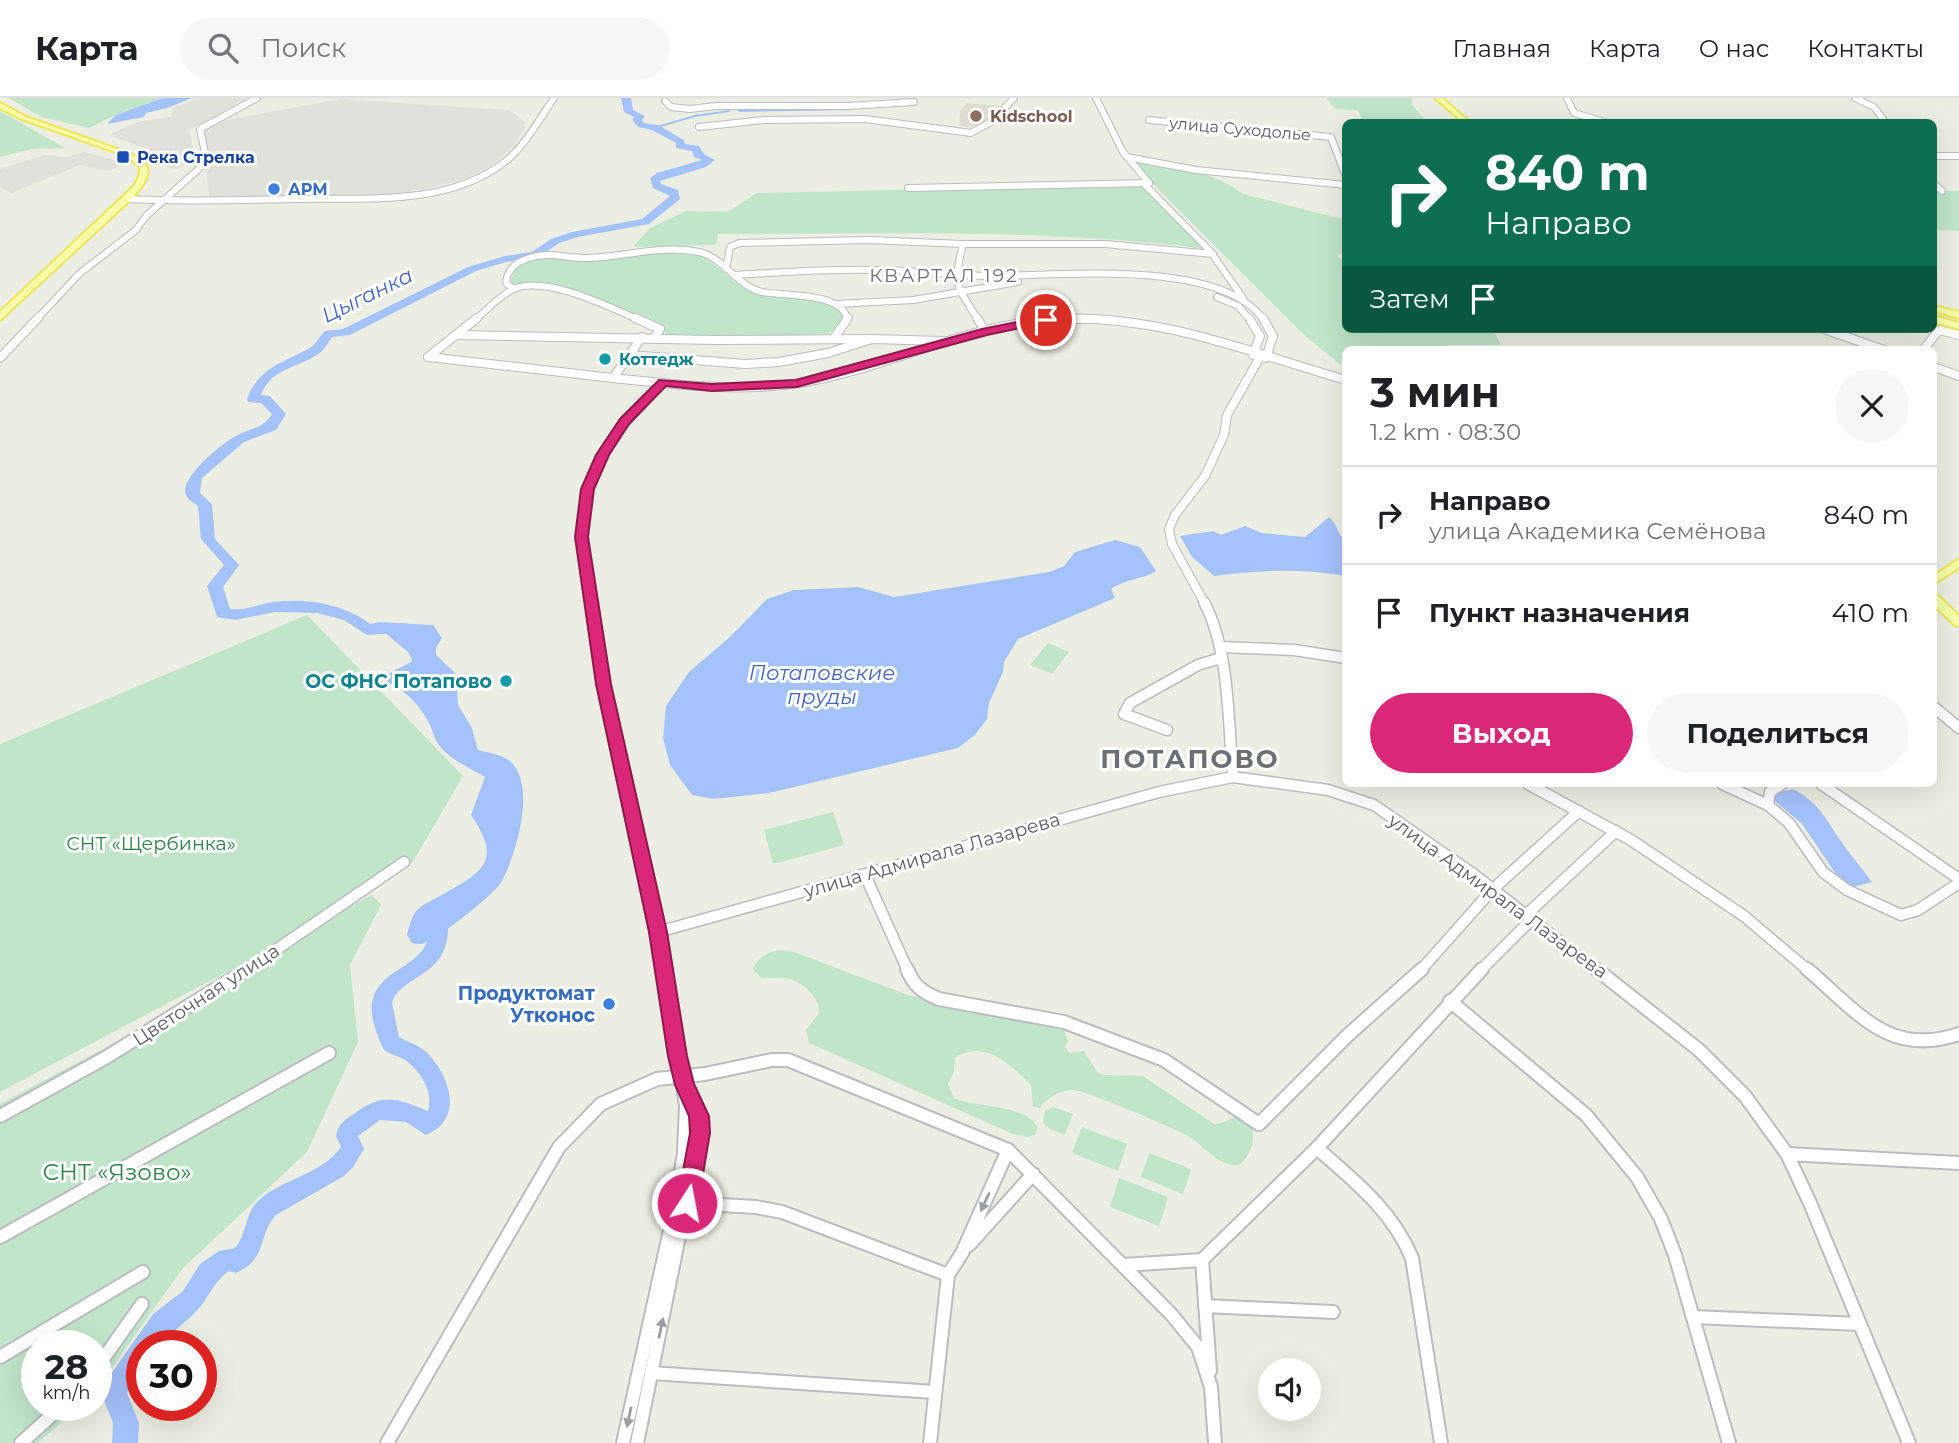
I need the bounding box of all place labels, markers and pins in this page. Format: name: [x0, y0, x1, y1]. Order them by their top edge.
place label: Kidschool: [990, 107, 1073, 126]
marker: Kidschool: [968, 108, 984, 124]
place label: Река Стрелка: [137, 148, 255, 167]
marker: Река Стрелка: [115, 149, 131, 165]
place label: АРМ: [288, 180, 328, 199]
marker: АРМ: [266, 181, 282, 197]
pin: [1016, 290, 1076, 350]
place label: Коттедж: [619, 350, 694, 369]
marker: Коттедж: [597, 351, 613, 367]
place label: ОС ФНС Потапово: [305, 670, 492, 693]
marker: ОС ФНС Потапово: [498, 673, 514, 689]
place label: Продуктомат Утконос: [458, 982, 596, 1027]
marker: Продуктомат Утконос: [601, 996, 617, 1012]

